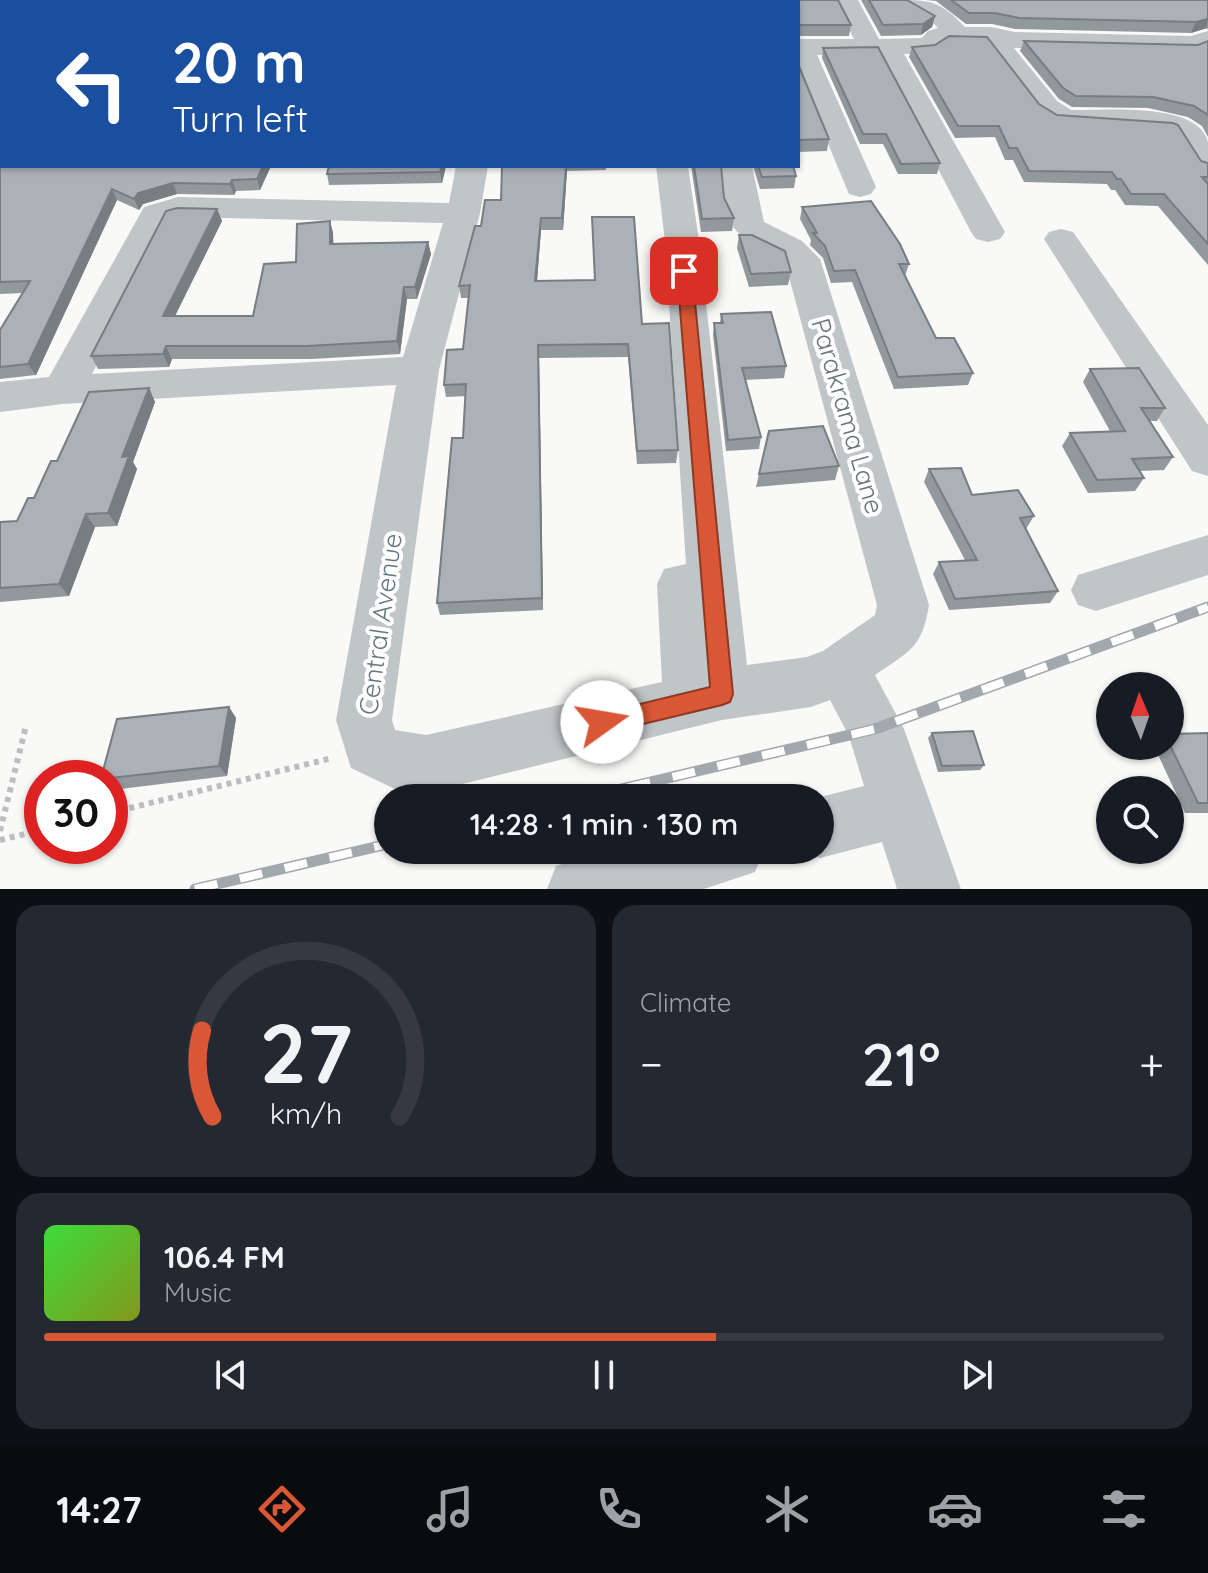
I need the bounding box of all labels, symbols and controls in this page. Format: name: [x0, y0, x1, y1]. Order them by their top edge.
text: 20 m: [172, 27, 306, 97]
icon: left: [40, 32, 144, 136]
text: Turn left: [172, 96, 308, 141]
pin: [650, 237, 718, 305]
icon: arrive: [662, 249, 706, 293]
street label: Parakrama Lane: [804, 314, 892, 518]
street label: Central Avenue: [351, 531, 409, 717]
north arrow: [1096, 672, 1184, 760]
map controls: [1096, 672, 1184, 864]
position arrow: [560, 680, 644, 764]
speed limit sign: 30: [24, 760, 128, 864]
button: search: [1096, 776, 1184, 864]
text: 14:28 · 1 min · 130 m: [470, 805, 738, 843]
text: Climate: [640, 986, 731, 1019]
text: 27: [259, 1000, 353, 1104]
text: 21°: [861, 1026, 941, 1101]
text: −: [640, 1036, 663, 1091]
text: +: [1139, 1036, 1164, 1091]
text: km/h: [270, 1095, 342, 1131]
text: 106.4 FM: [164, 1238, 285, 1276]
text: Music: [164, 1276, 232, 1309]
icon: previous: [209, 1353, 253, 1397]
icon: pause: [582, 1353, 626, 1397]
icon: next: [955, 1353, 999, 1397]
icon: directions: [254, 1481, 310, 1537]
icon: music: [422, 1481, 478, 1537]
icon: phone: [591, 1481, 647, 1537]
icon: climate: [759, 1481, 815, 1537]
icon: car: [927, 1481, 983, 1537]
icon: filters: [1096, 1481, 1152, 1537]
text: 14:27: [56, 1487, 141, 1532]

